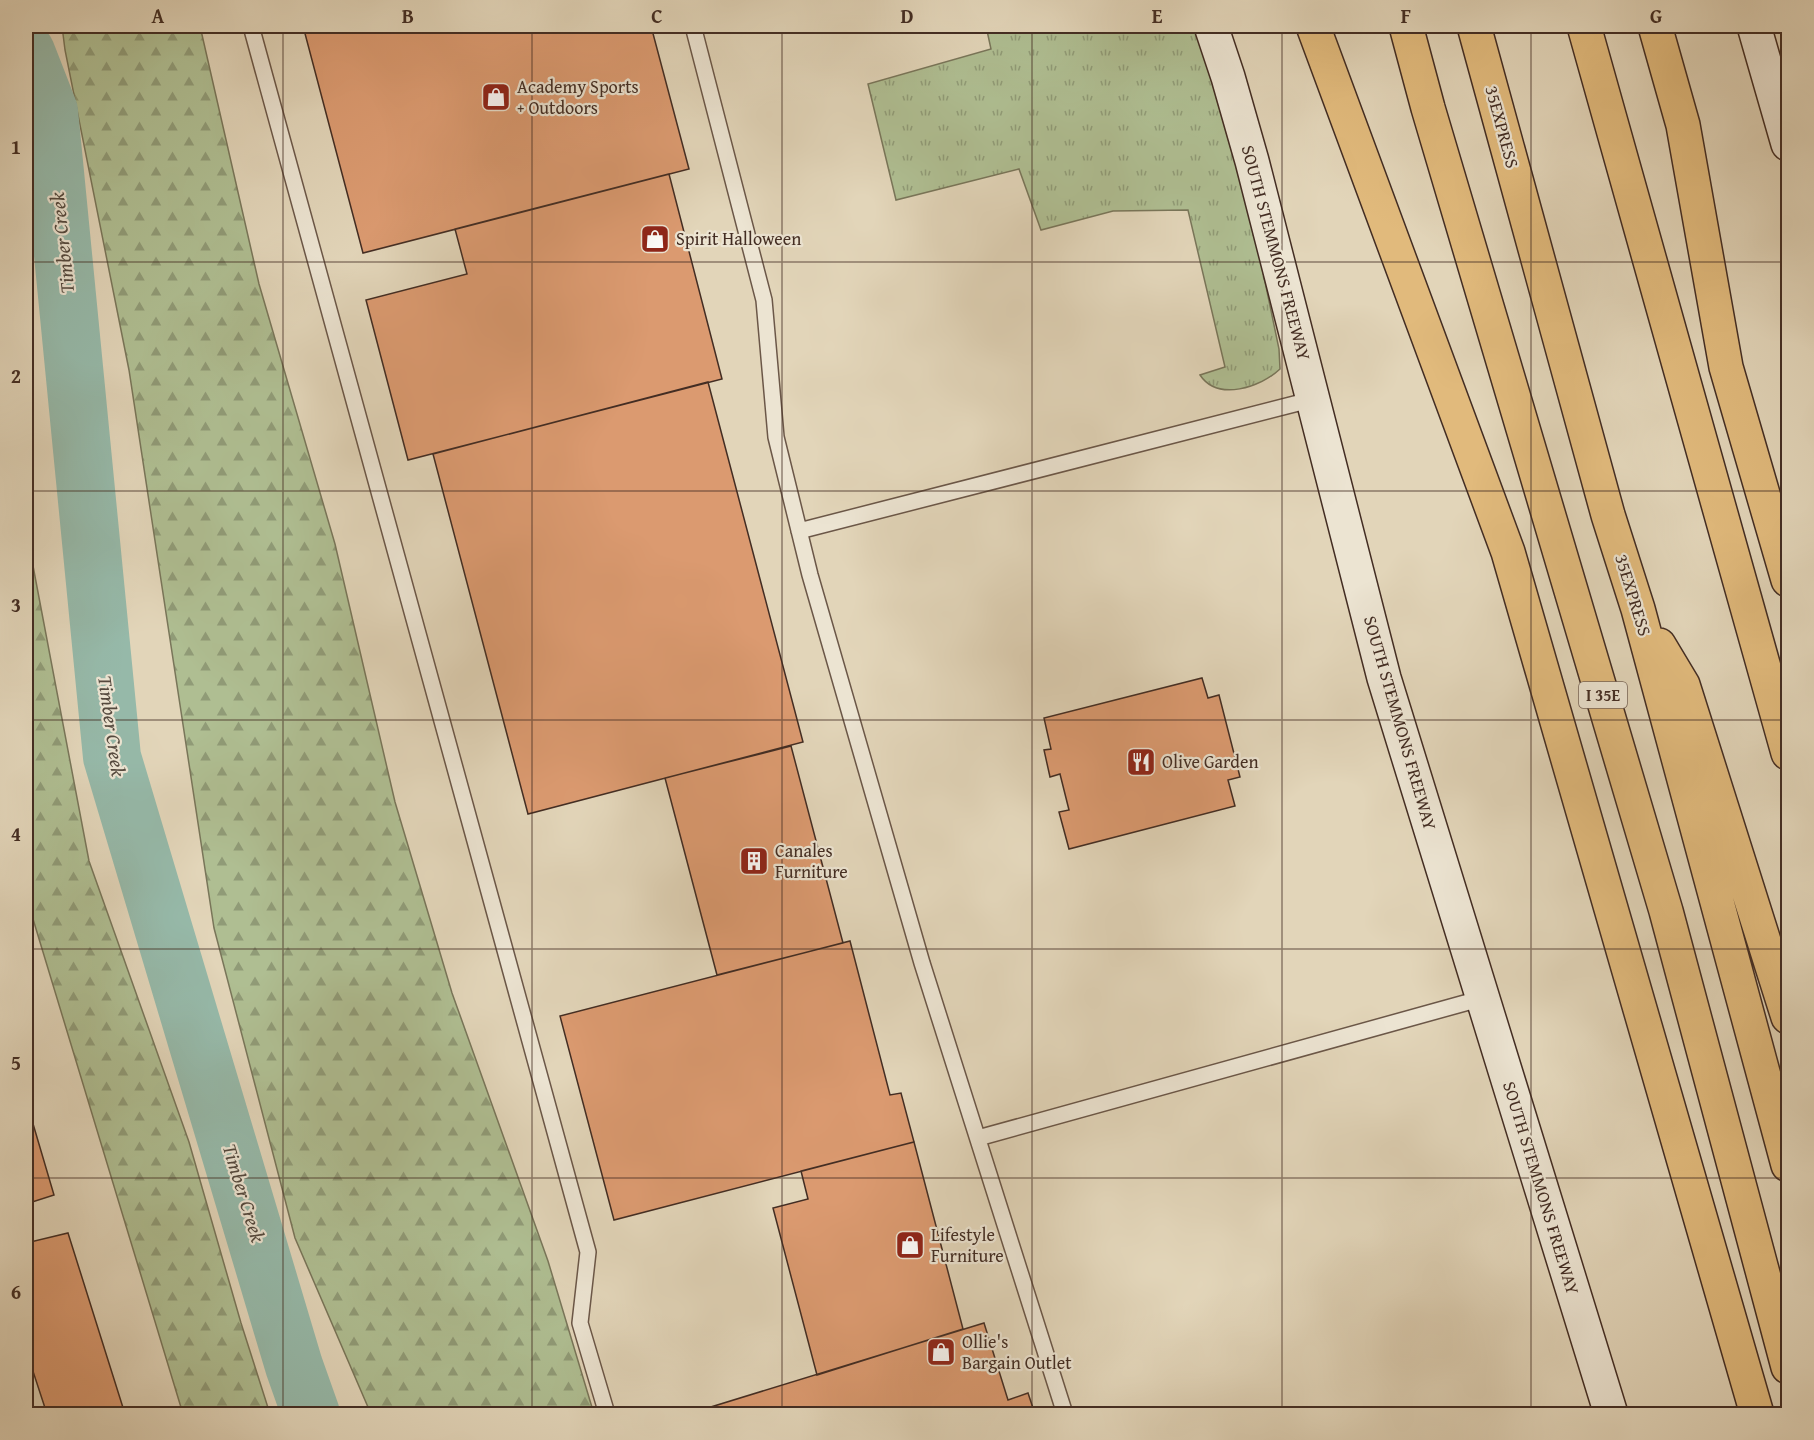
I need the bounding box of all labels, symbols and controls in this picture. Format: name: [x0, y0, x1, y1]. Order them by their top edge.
text: A: [152, 1, 165, 30]
text: B: [402, 1, 414, 30]
text: C: [651, 1, 663, 30]
text: D: [900, 1, 914, 30]
text: E: [1152, 1, 1163, 30]
text: F: [1401, 1, 1411, 30]
text: G: [1650, 1, 1662, 30]
place label: Academy Sports + Outdoors: [517, 73, 639, 121]
shop icon: Academy Sports + Outdoors: [480, 81, 512, 113]
street label: 35EXPRESS: [1479, 83, 1526, 171]
text: 1: [11, 132, 21, 161]
street label: SOUTH STEMMONS FREEWAY: [1235, 142, 1318, 364]
water label: Timber Creek: [42, 190, 81, 295]
shop icon: Spirit Halloween: [639, 223, 671, 255]
place label: Spirit Halloween: [676, 225, 801, 252]
text: 2: [11, 361, 21, 390]
street label: 35EXPRESS: [1608, 551, 1659, 639]
text: 3: [11, 590, 21, 619]
street label: SOUTH STEMMONS FREEWAY: [1357, 612, 1444, 833]
water label: Timber Creek: [91, 674, 134, 779]
road number: I 35E: [1579, 682, 1627, 708]
restaurant icon: Olive Garden: [1125, 746, 1157, 778]
place label: Olive Garden: [1162, 748, 1259, 775]
text: 4: [11, 819, 21, 848]
place label: Canales Furniture: [775, 837, 848, 885]
building icon: Canales Furniture: [738, 845, 770, 877]
text: 5: [11, 1048, 21, 1077]
street label: SOUTH STEMMONS FREEWAY: [1496, 1078, 1587, 1298]
water label: Timber Creek: [216, 1140, 273, 1246]
place label: Lifestyle Furniture: [931, 1221, 1004, 1269]
shop icon: Lifestyle Furniture: [894, 1229, 926, 1261]
text: 6: [11, 1277, 21, 1306]
place label: Ollie's Bargain Outlet: [962, 1328, 1072, 1376]
shop icon: Ollie's Bargain Outlet: [925, 1336, 957, 1368]

